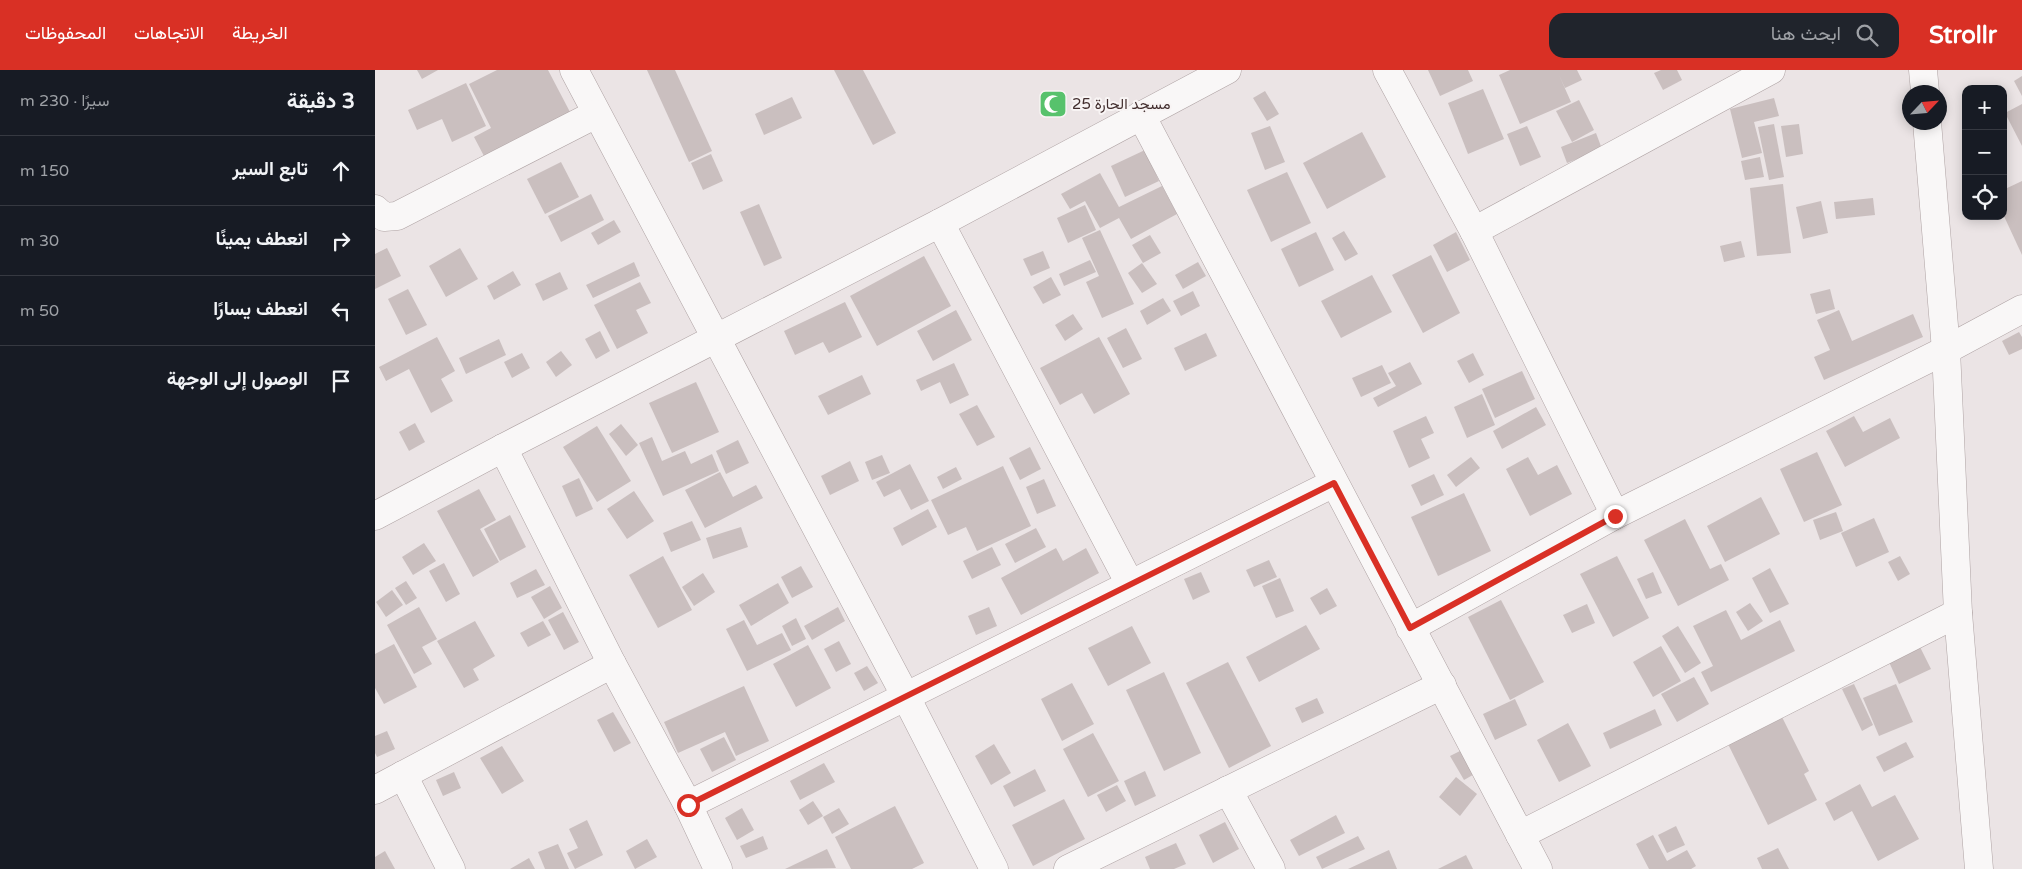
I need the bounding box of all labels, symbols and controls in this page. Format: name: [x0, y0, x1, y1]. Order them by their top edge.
search box: [1549, 13, 1899, 58]
icon: search: [1853, 21, 1881, 49]
text: Strollr: [1929, 21, 1997, 50]
text: المحفوظات: [25, 22, 106, 44]
text: الاتجاهات: [134, 22, 204, 44]
text: الخريطة: [232, 22, 288, 44]
text: ابحث هنا: [1771, 23, 1841, 45]
north arrow: [1902, 85, 1947, 130]
map controls: [1962, 85, 2007, 220]
button: +: [1962, 85, 2007, 130]
text: 3 دقيقة: [287, 89, 355, 114]
mosque icon: مسجد الحارة 25: [1038, 89, 1068, 119]
text: سيرًا · 230 m: [20, 91, 109, 111]
place label: مسجد الحارة 25: [1072, 95, 1170, 113]
button: −: [1962, 130, 2007, 175]
icon: ahead: [327, 157, 355, 185]
text: تابع السير: [232, 158, 308, 180]
text: 150 m: [20, 161, 69, 181]
button: locate: [1962, 175, 2007, 220]
icon: right: [327, 227, 355, 255]
text: انعطف يمينًا: [215, 228, 308, 250]
text: 30 m: [20, 231, 59, 251]
icon: left: [327, 297, 355, 325]
text: انعطف يسارًا: [213, 298, 308, 320]
text: 50 m: [20, 301, 59, 321]
icon: arrive: [327, 367, 355, 395]
text: الوصول إلى الوجهة: [167, 368, 308, 390]
route end: [1604, 505, 1627, 528]
route start: [677, 794, 700, 817]

